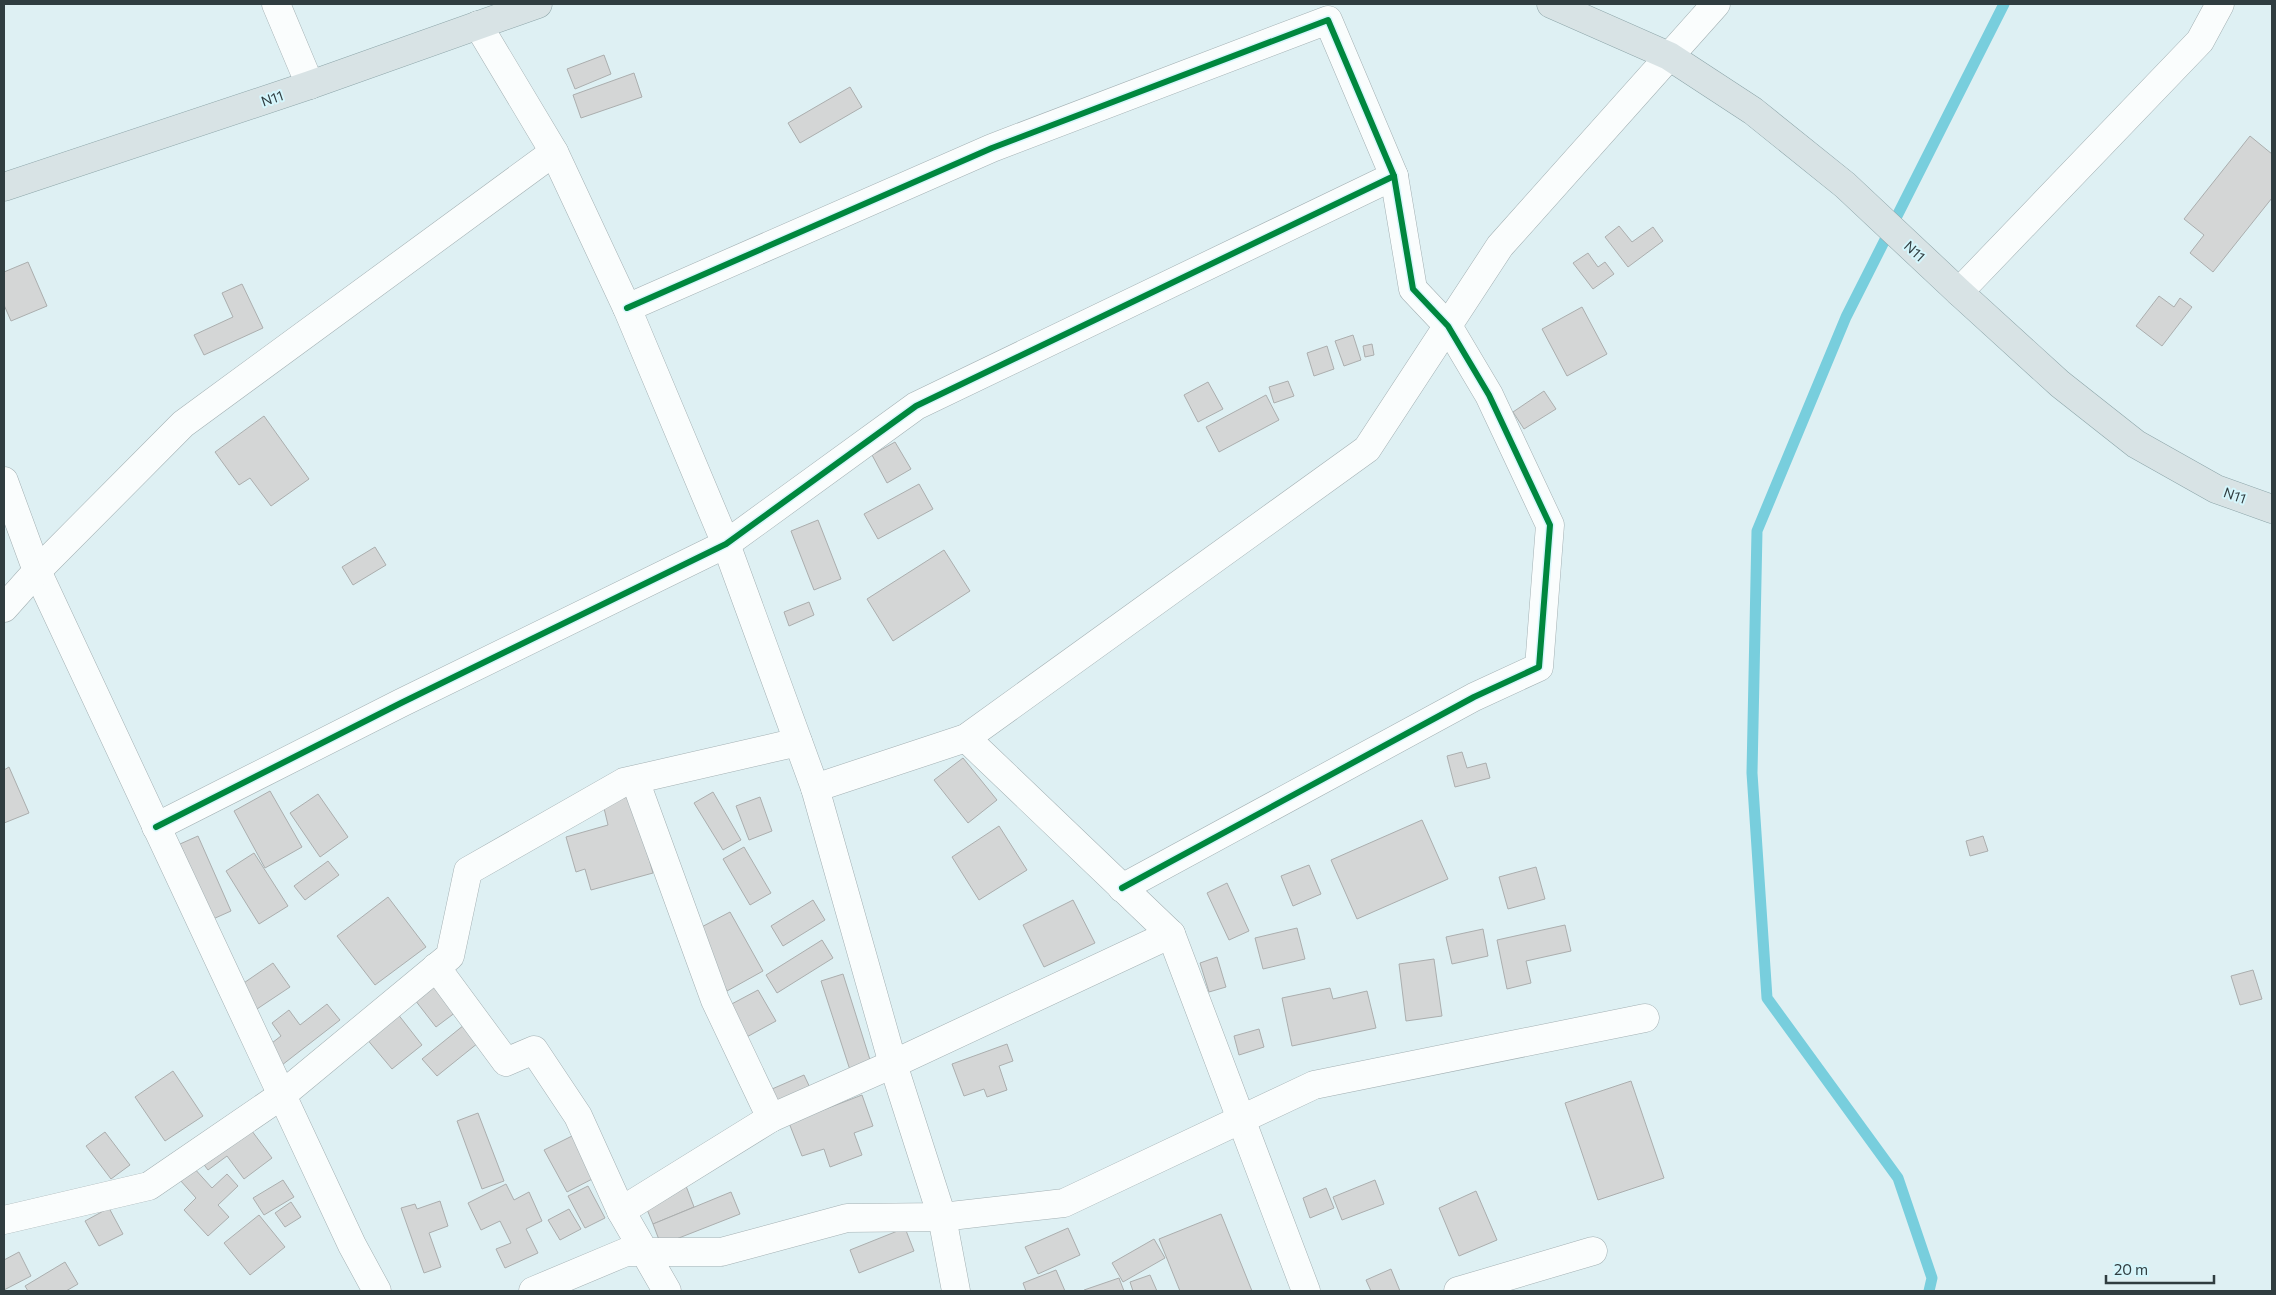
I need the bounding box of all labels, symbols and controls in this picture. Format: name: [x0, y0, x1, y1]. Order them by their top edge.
street label: N11: [259, 86, 285, 110]
street label: N11: [1901, 237, 1929, 265]
street label: N11: [2222, 483, 2248, 507]
scale bar: [2106, 1252, 2214, 1284]
text: 20 m: [2114, 1260, 2148, 1278]

